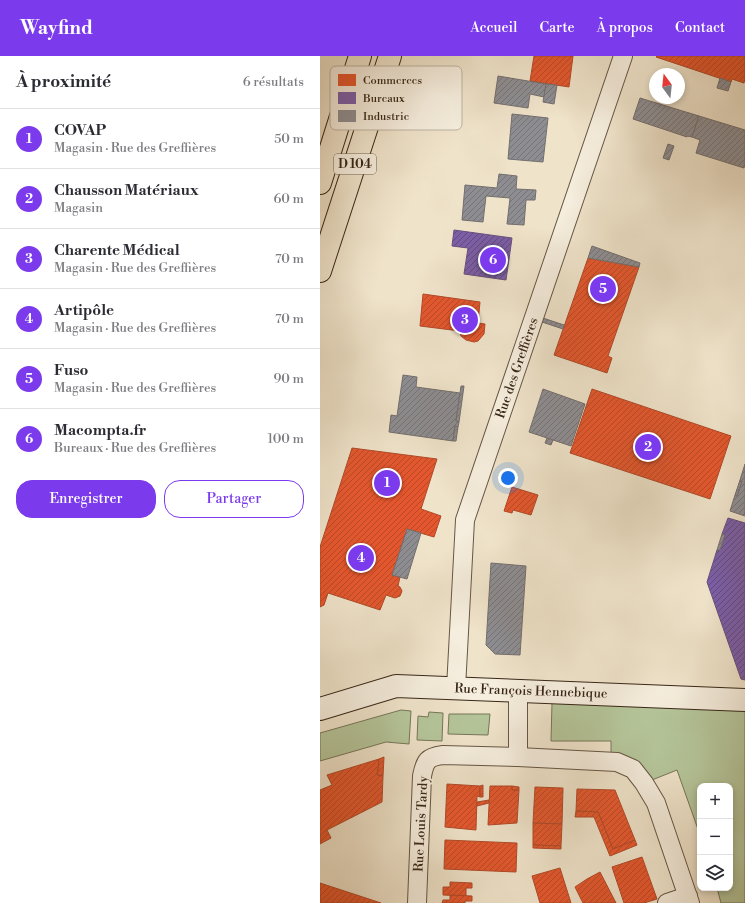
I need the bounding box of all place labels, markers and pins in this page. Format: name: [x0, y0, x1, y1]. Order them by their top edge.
pin: 6: [480, 245, 506, 275]
pin: 5: [590, 274, 616, 304]
pin: 3: [452, 305, 478, 335]
pin: 2: [635, 432, 661, 462]
pin: 1: [374, 468, 400, 498]
pin: 4: [348, 543, 374, 573]

